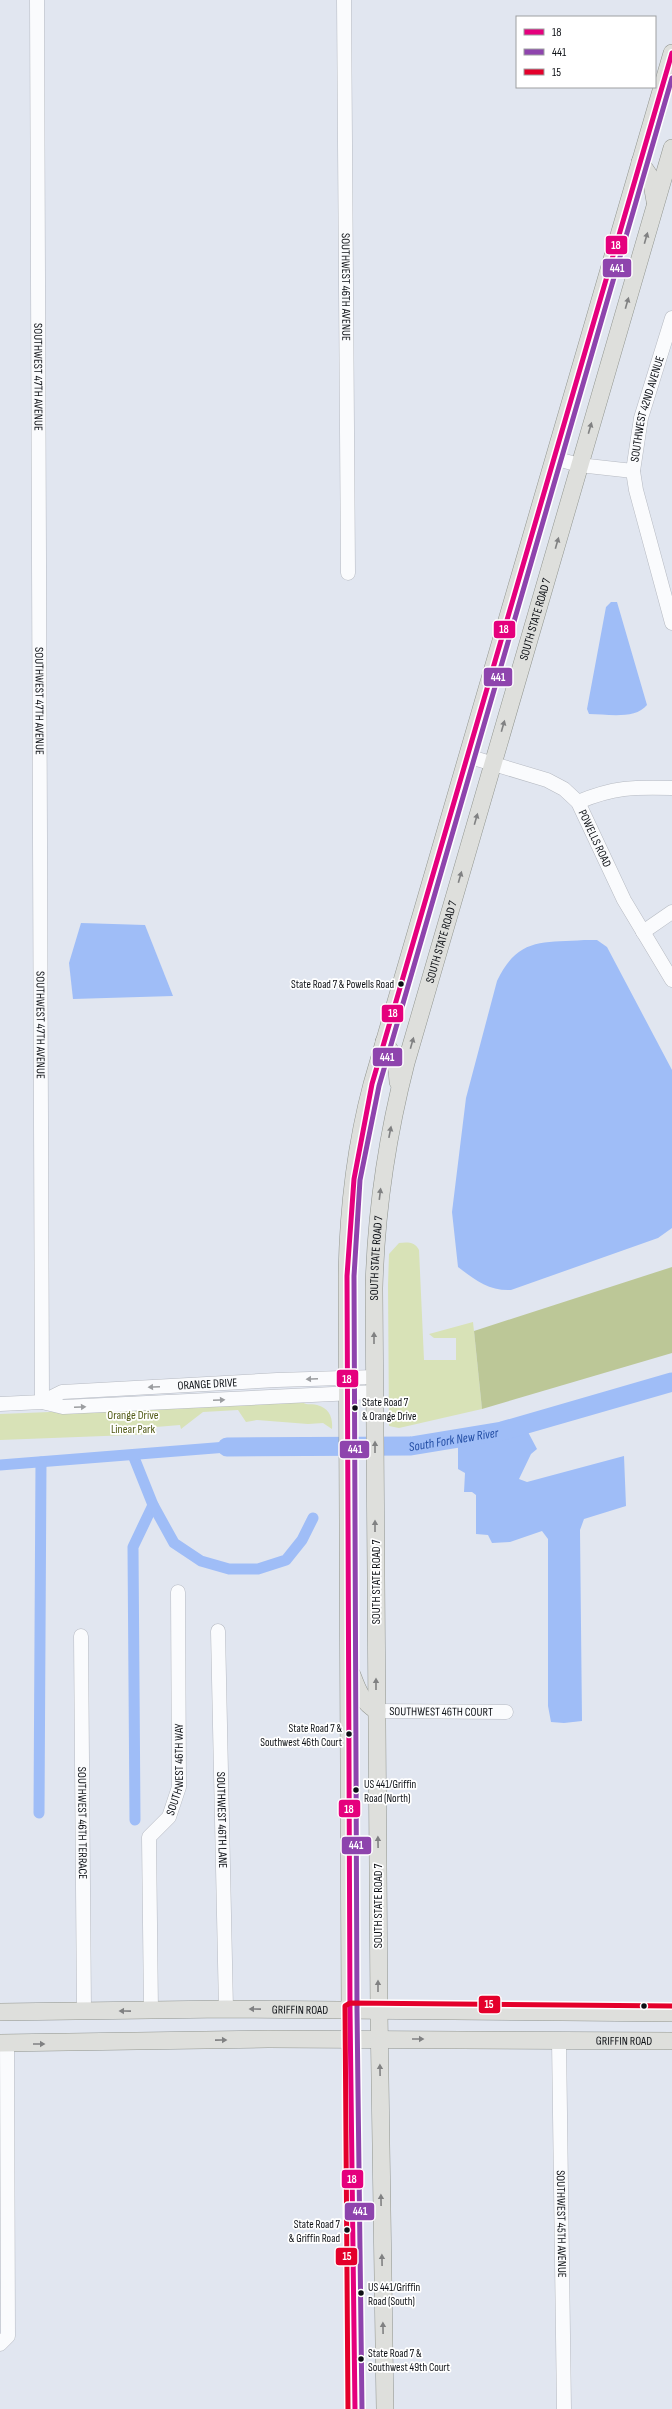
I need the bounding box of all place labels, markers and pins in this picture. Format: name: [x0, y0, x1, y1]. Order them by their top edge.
place label: State Road 7 & Powells Road: [291, 978, 394, 991]
marker: State Road 7 & Powells Road: [396, 979, 406, 989]
place label: State Road 7 & Orange Drive: [362, 1396, 416, 1423]
marker: State Road 7 & Orange Drive: [350, 1403, 360, 1413]
place label: State Road 7 & Southwest 46th Court: [260, 1722, 343, 1749]
marker: State Road 7 & Southwest 46th Court: [344, 1729, 354, 1739]
place label: US 441/Griffin Road (North): [364, 1778, 416, 1805]
marker: US 441/Griffin Road (North): [351, 1785, 361, 1795]
unlabelled marker: [639, 2001, 649, 2011]
place label: State Road 7 & Griffin Road: [289, 2218, 341, 2245]
marker: State Road 7 & Griffin Road: [342, 2225, 352, 2235]
place label: US 441/Griffin Road (South): [368, 2281, 420, 2308]
marker: US 441/Griffin Road (South): [356, 2288, 366, 2298]
place label: State Road 7 & Southwest 49th Court: [368, 2347, 451, 2374]
marker: State Road 7 & Southwest 49th Court: [356, 2354, 366, 2364]

